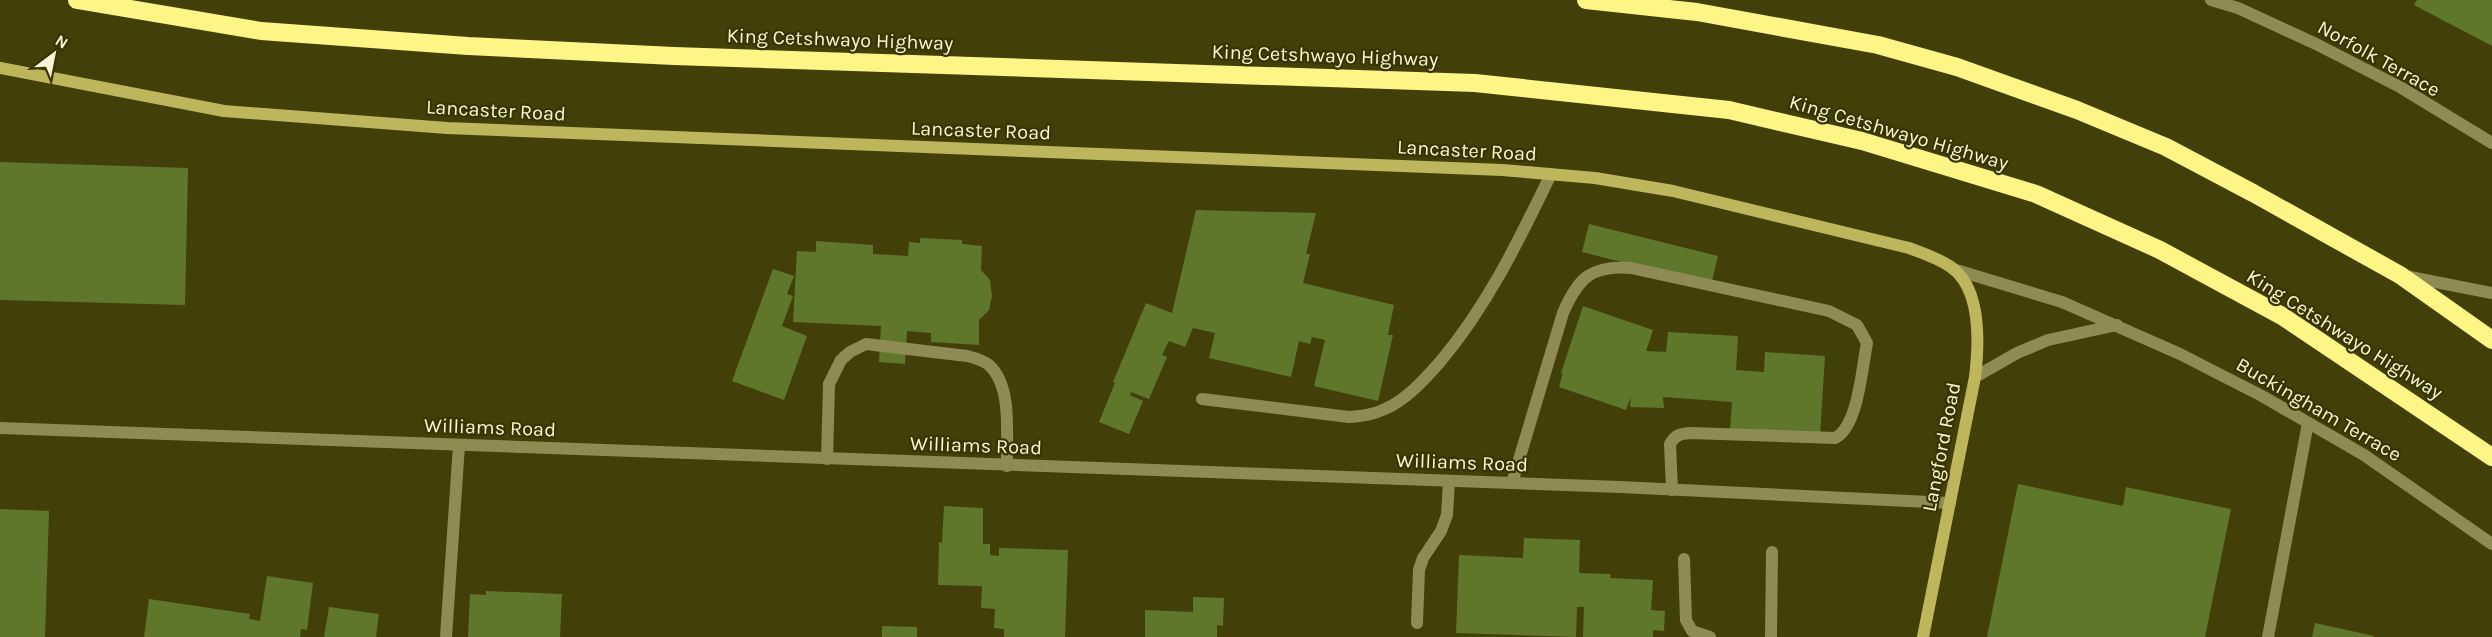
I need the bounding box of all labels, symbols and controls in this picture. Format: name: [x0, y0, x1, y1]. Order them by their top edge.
street label: Norfolk Terrace: [2314, 15, 2444, 101]
north arrow: [24, 24, 84, 84]
street label: King Cetshwayo Highway: [726, 24, 954, 55]
text: N: [52, 31, 72, 53]
street label: King Cetshwayo Highway: [1211, 40, 1439, 71]
street label: King Cetshwayo Highway: [1787, 90, 2011, 175]
street label: Lancaster Road: [425, 95, 567, 126]
street label: Lancaster Road: [911, 117, 1051, 144]
street label: Lancaster Road: [1396, 135, 1538, 166]
street label: King Cetshwayo Highway: [2242, 265, 2447, 404]
street label: Buckingham Terrace: [2232, 353, 2405, 466]
street label: Langford Road: [1918, 380, 1965, 514]
street label: Williams Road: [424, 414, 556, 441]
street label: Williams Road: [910, 432, 1042, 459]
street label: Williams Road: [1396, 449, 1528, 476]

